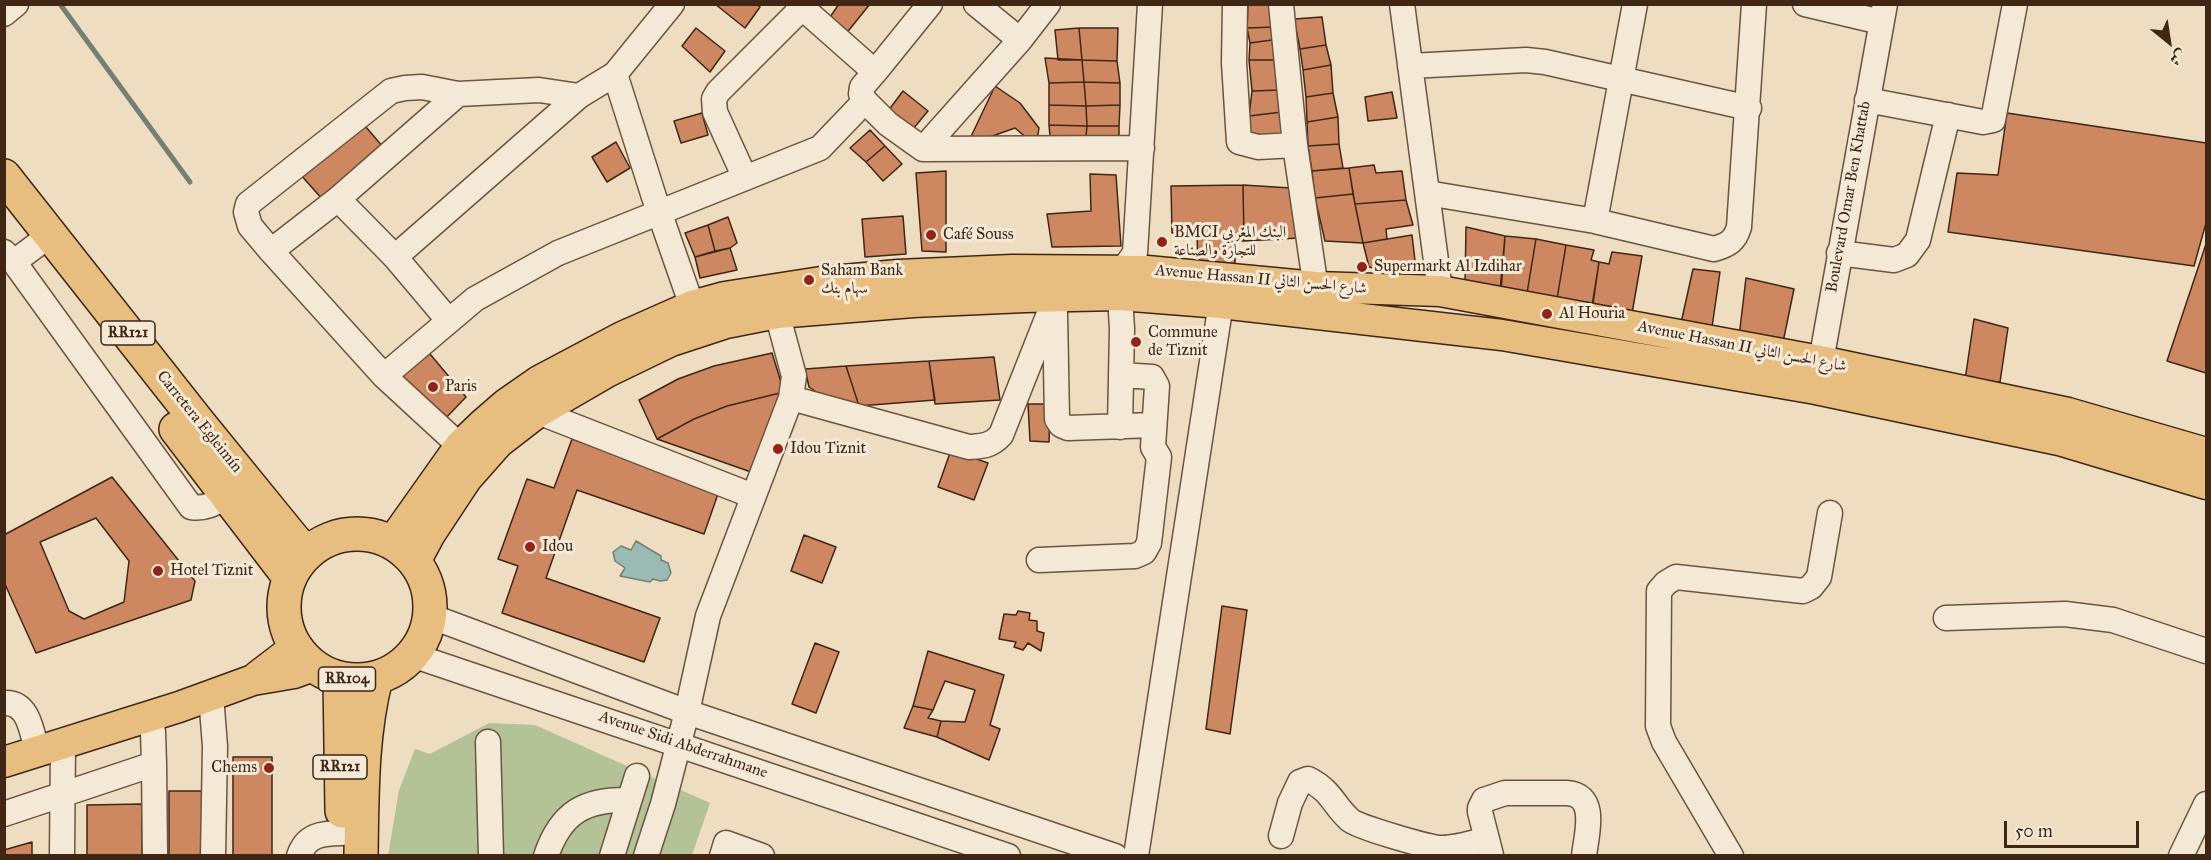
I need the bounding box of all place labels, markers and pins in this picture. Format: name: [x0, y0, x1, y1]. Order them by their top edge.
place label: BMCI البنك المغربي للتجارة والصناعة: [1174, 223, 1286, 261]
place label: Café Souss: [943, 225, 1014, 245]
marker: Café Souss: [924, 228, 938, 242]
marker: BMCI البنك المغربي للتجارة والصناعة: [1155, 235, 1169, 249]
place label: Supermarkt Al Izdihar: [1374, 257, 1522, 277]
marker: Supermarkt Al Izdihar: [1355, 260, 1369, 274]
place label: Saham Bank سهام بنك: [821, 261, 903, 299]
marker: Saham Bank سهام بنك: [802, 273, 816, 287]
place label: Al Houria: [1559, 304, 1625, 324]
marker: Al Houria: [1540, 307, 1554, 321]
place label: Commune de Tiznit: [1148, 323, 1218, 361]
marker: Commune de Tiznit: [1129, 335, 1143, 349]
place label: Paris: [445, 377, 477, 397]
marker: Paris: [426, 380, 440, 394]
place label: Idou Tiznit: [790, 439, 866, 459]
marker: Idou Tiznit: [771, 442, 785, 456]
place label: Idou: [542, 537, 573, 557]
marker: Idou: [523, 540, 537, 554]
place label: Hotel Tiznit: [170, 561, 253, 581]
marker: Hotel Tiznit: [151, 564, 165, 578]
place label: Chems: [211, 758, 257, 778]
marker: Chems: [262, 761, 276, 775]

